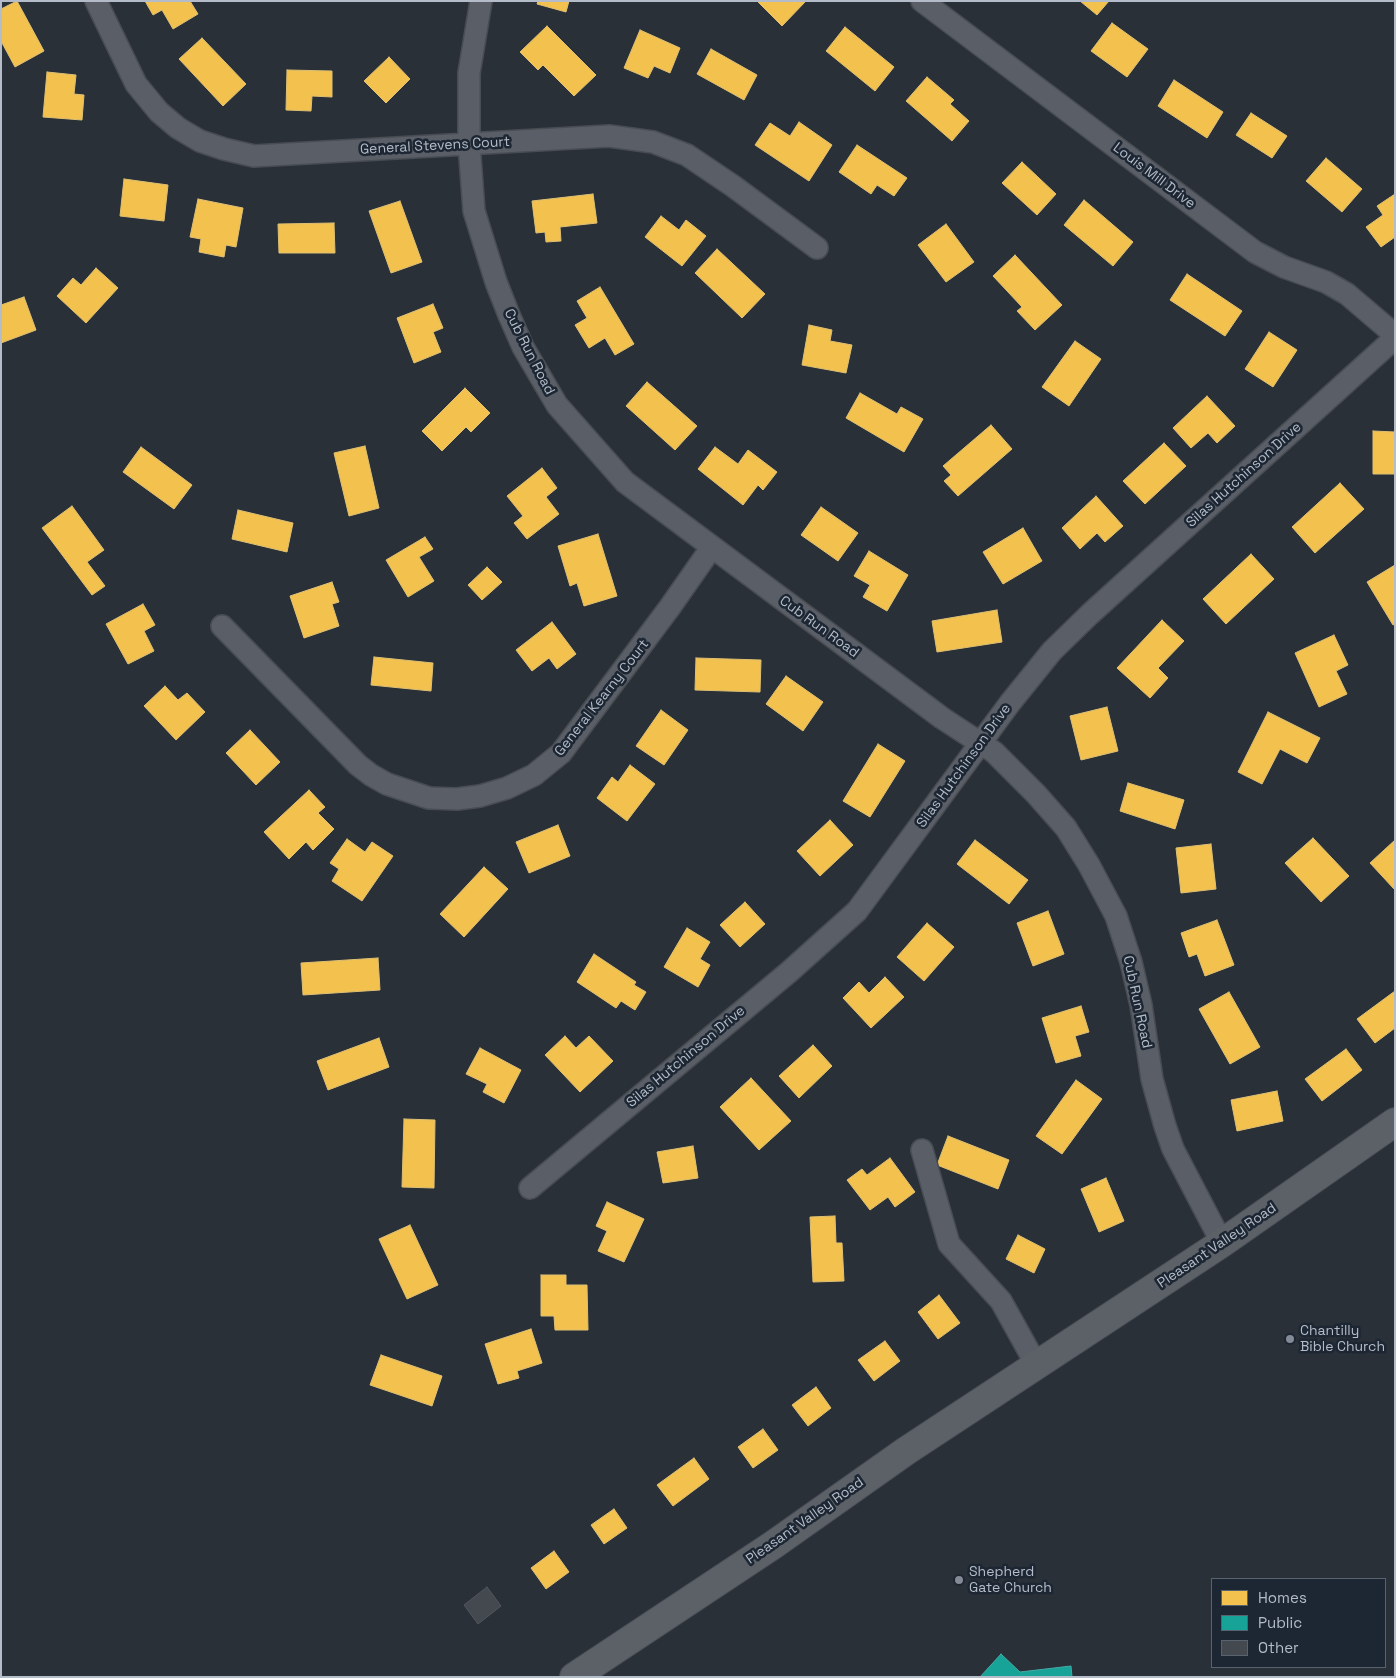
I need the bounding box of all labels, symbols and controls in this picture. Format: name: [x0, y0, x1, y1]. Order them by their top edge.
street label: General Stevens Court: [360, 134, 510, 158]
street label: Louis Mill Drive: [1110, 140, 1198, 212]
street label: Cub Run Road: [500, 306, 558, 398]
street label: Silas Hutchinson Drive: [1183, 419, 1305, 531]
street label: Cub Run Road: [776, 593, 862, 661]
street label: General Kearny Court: [551, 637, 653, 759]
street label: Silas Hutchinson Drive: [913, 701, 1015, 831]
street label: Cub Run Road: [1119, 954, 1155, 1050]
street label: Silas Hutchinson Drive: [624, 1003, 748, 1111]
street label: Pleasant Valley Road: [1154, 1200, 1280, 1292]
place label: Chantilly Bible Church: [1300, 1323, 1385, 1355]
marker: Chantilly Bible Church: [1284, 1333, 1296, 1345]
street label: Pleasant Valley Road: [743, 1474, 867, 1568]
place label: Shepherd Gate Church: [969, 1564, 1052, 1596]
marker: Shepherd Gate Church: [953, 1574, 965, 1586]
legend: [1211, 1578, 1386, 1668]
text: Homes: [1258, 1588, 1307, 1607]
text: Public: [1258, 1613, 1302, 1632]
text: Other: [1258, 1638, 1299, 1657]

